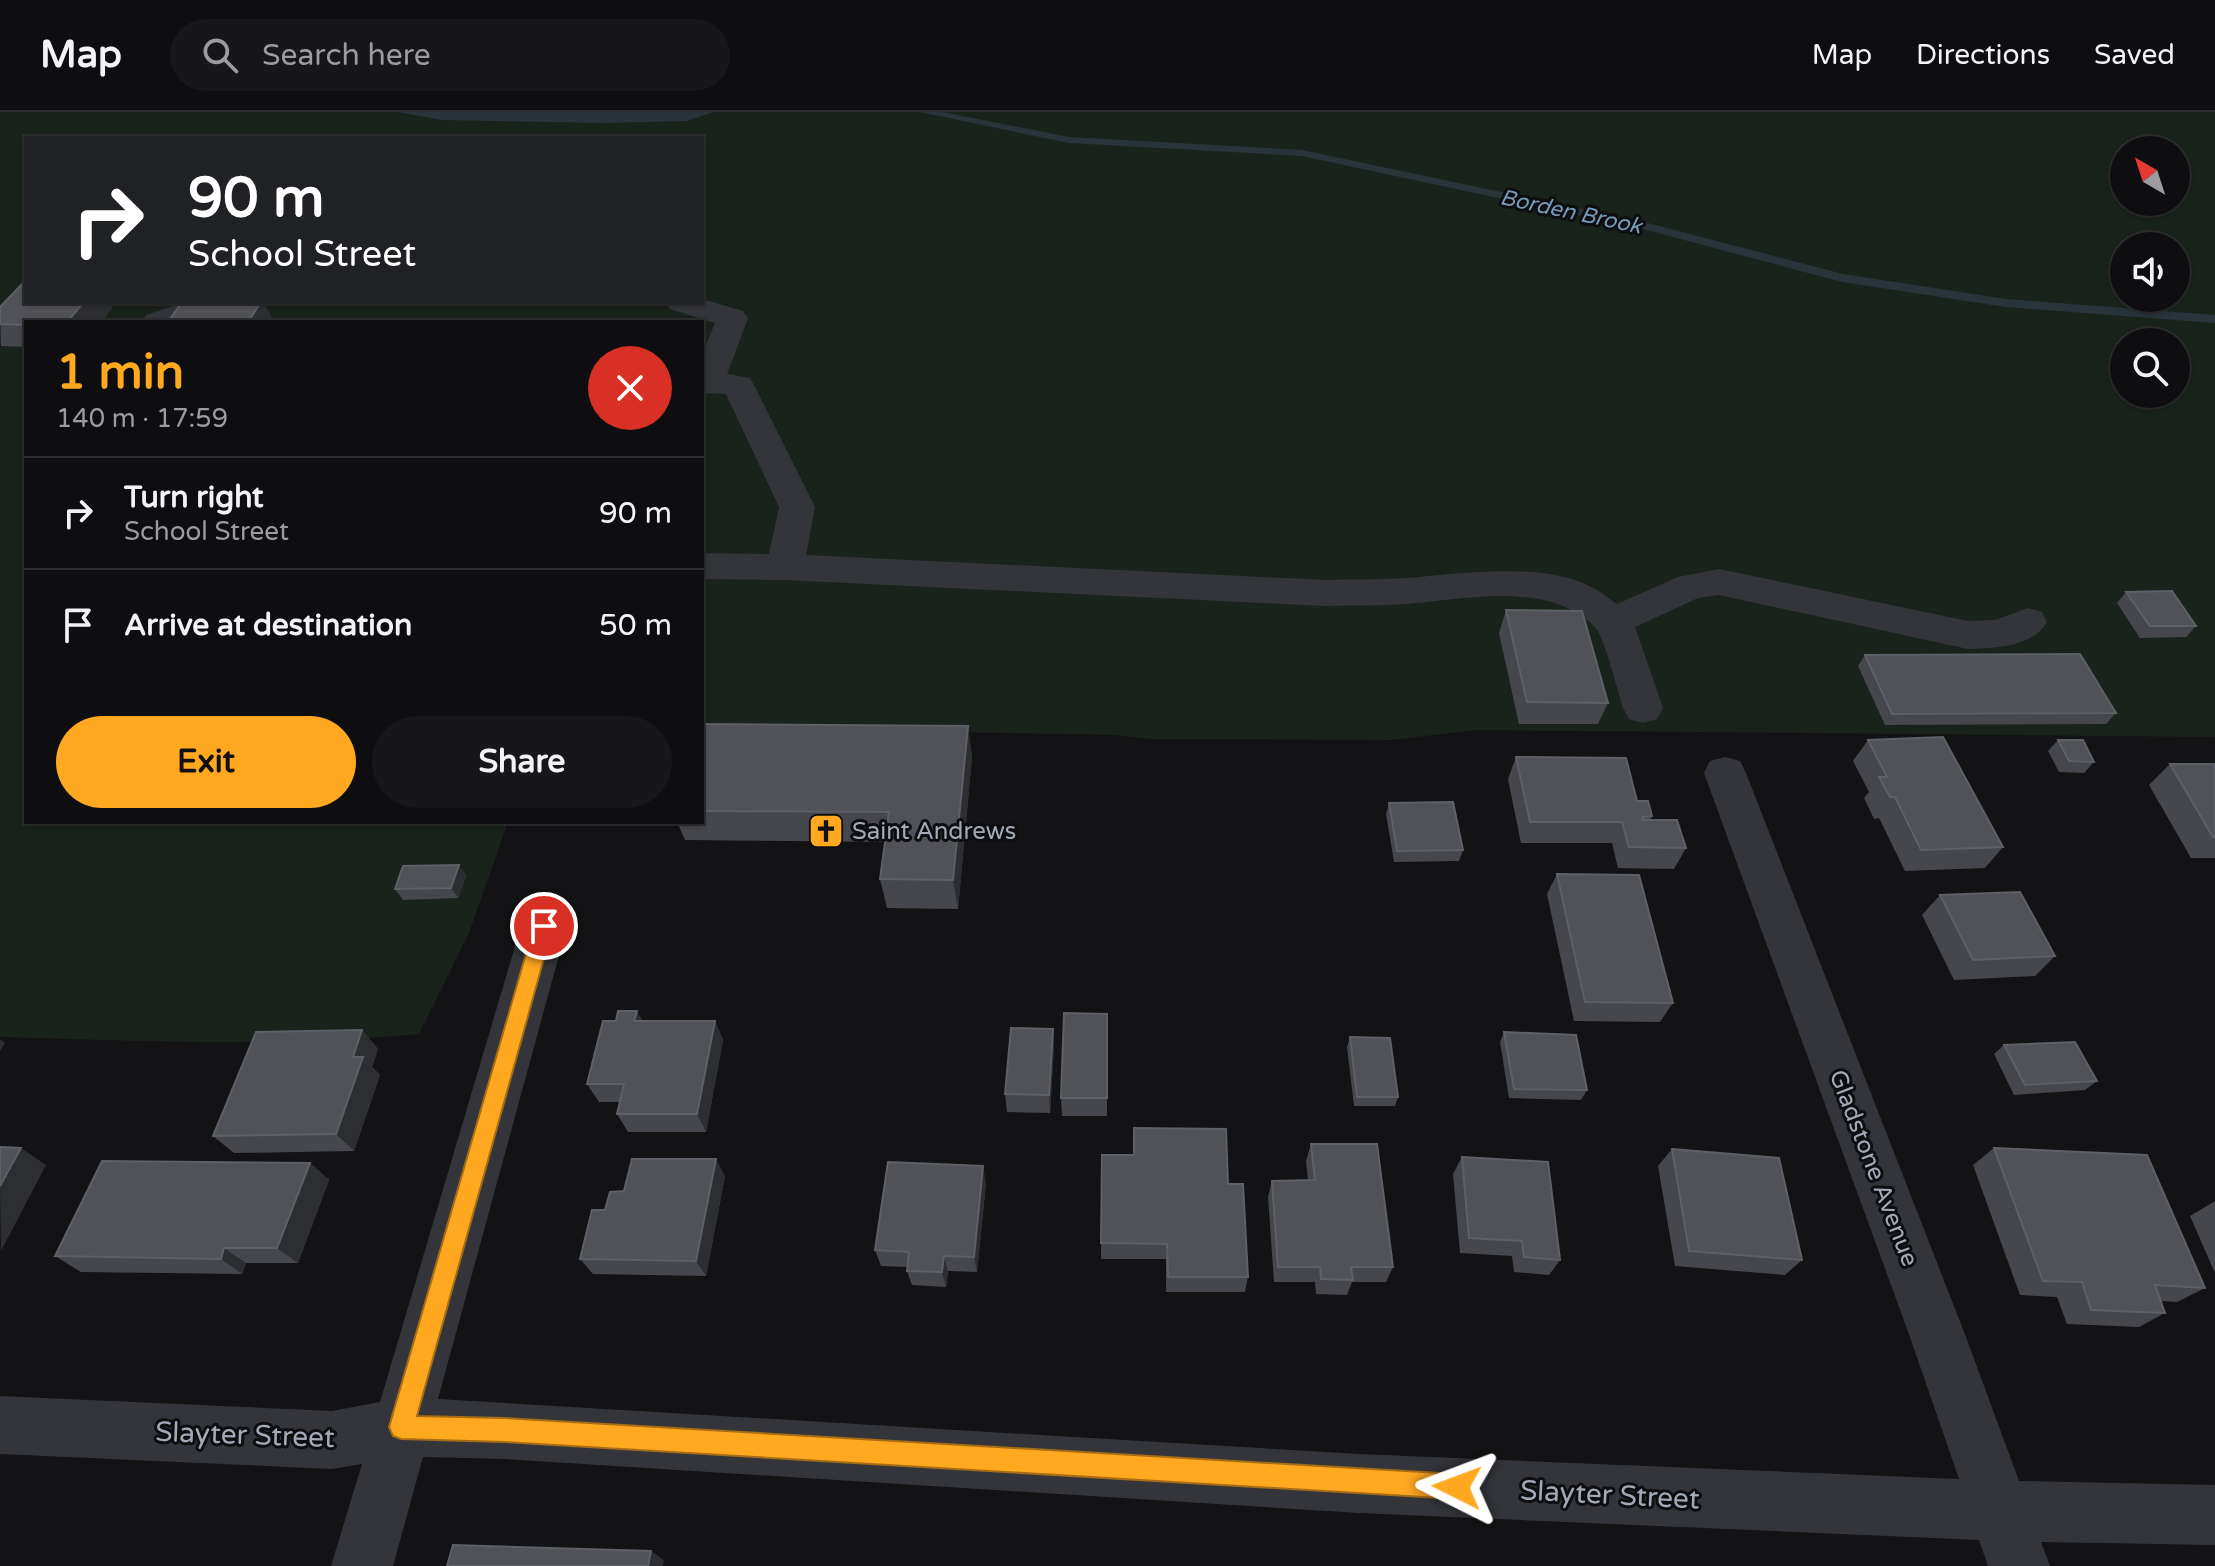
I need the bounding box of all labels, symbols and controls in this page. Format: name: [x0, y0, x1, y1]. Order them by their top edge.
search box: [170, 19, 730, 91]
text: Map: [40, 32, 122, 78]
icon: search: [198, 33, 242, 77]
text: Search here: [262, 37, 431, 74]
text: Map: [1812, 38, 1872, 72]
text: Directions: [1916, 38, 2050, 72]
text: Saved: [2094, 38, 2175, 72]
north arrow: [2110, 136, 2190, 216]
map controls: [2110, 136, 2190, 408]
text: 90 m: [188, 165, 324, 232]
icon: right: [56, 168, 160, 272]
water label: Borden Brook: [1498, 184, 1646, 240]
button: sound: [2110, 232, 2190, 312]
text: School Street: [188, 233, 416, 276]
button: search: [2110, 328, 2190, 408]
text: 1 min: [56, 344, 184, 402]
button: close: [588, 346, 672, 430]
text: 140 m · 17:59: [56, 403, 228, 434]
text: Turn right: [124, 479, 264, 516]
icon: right: [56, 491, 100, 535]
text: 90 m: [599, 495, 672, 532]
text: School Street: [124, 516, 289, 547]
icon: arrive: [56, 603, 100, 647]
text: Arrive at destination: [124, 607, 412, 644]
text: 50 m: [599, 607, 672, 644]
button: Exit: [56, 716, 356, 808]
button: Share: [372, 716, 672, 808]
church icon: Saint Andrews: [807, 812, 845, 850]
place label: Saint Andrews: [852, 817, 1016, 846]
pin: [510, 892, 578, 960]
icon: arrive: [522, 904, 566, 948]
street label: Gladstone Avenue: [1823, 1066, 1924, 1271]
street label: Slayter Street: [155, 1415, 336, 1455]
position arrow: [1415, 1445, 1499, 1529]
street label: Slayter Street: [1519, 1473, 1701, 1517]

